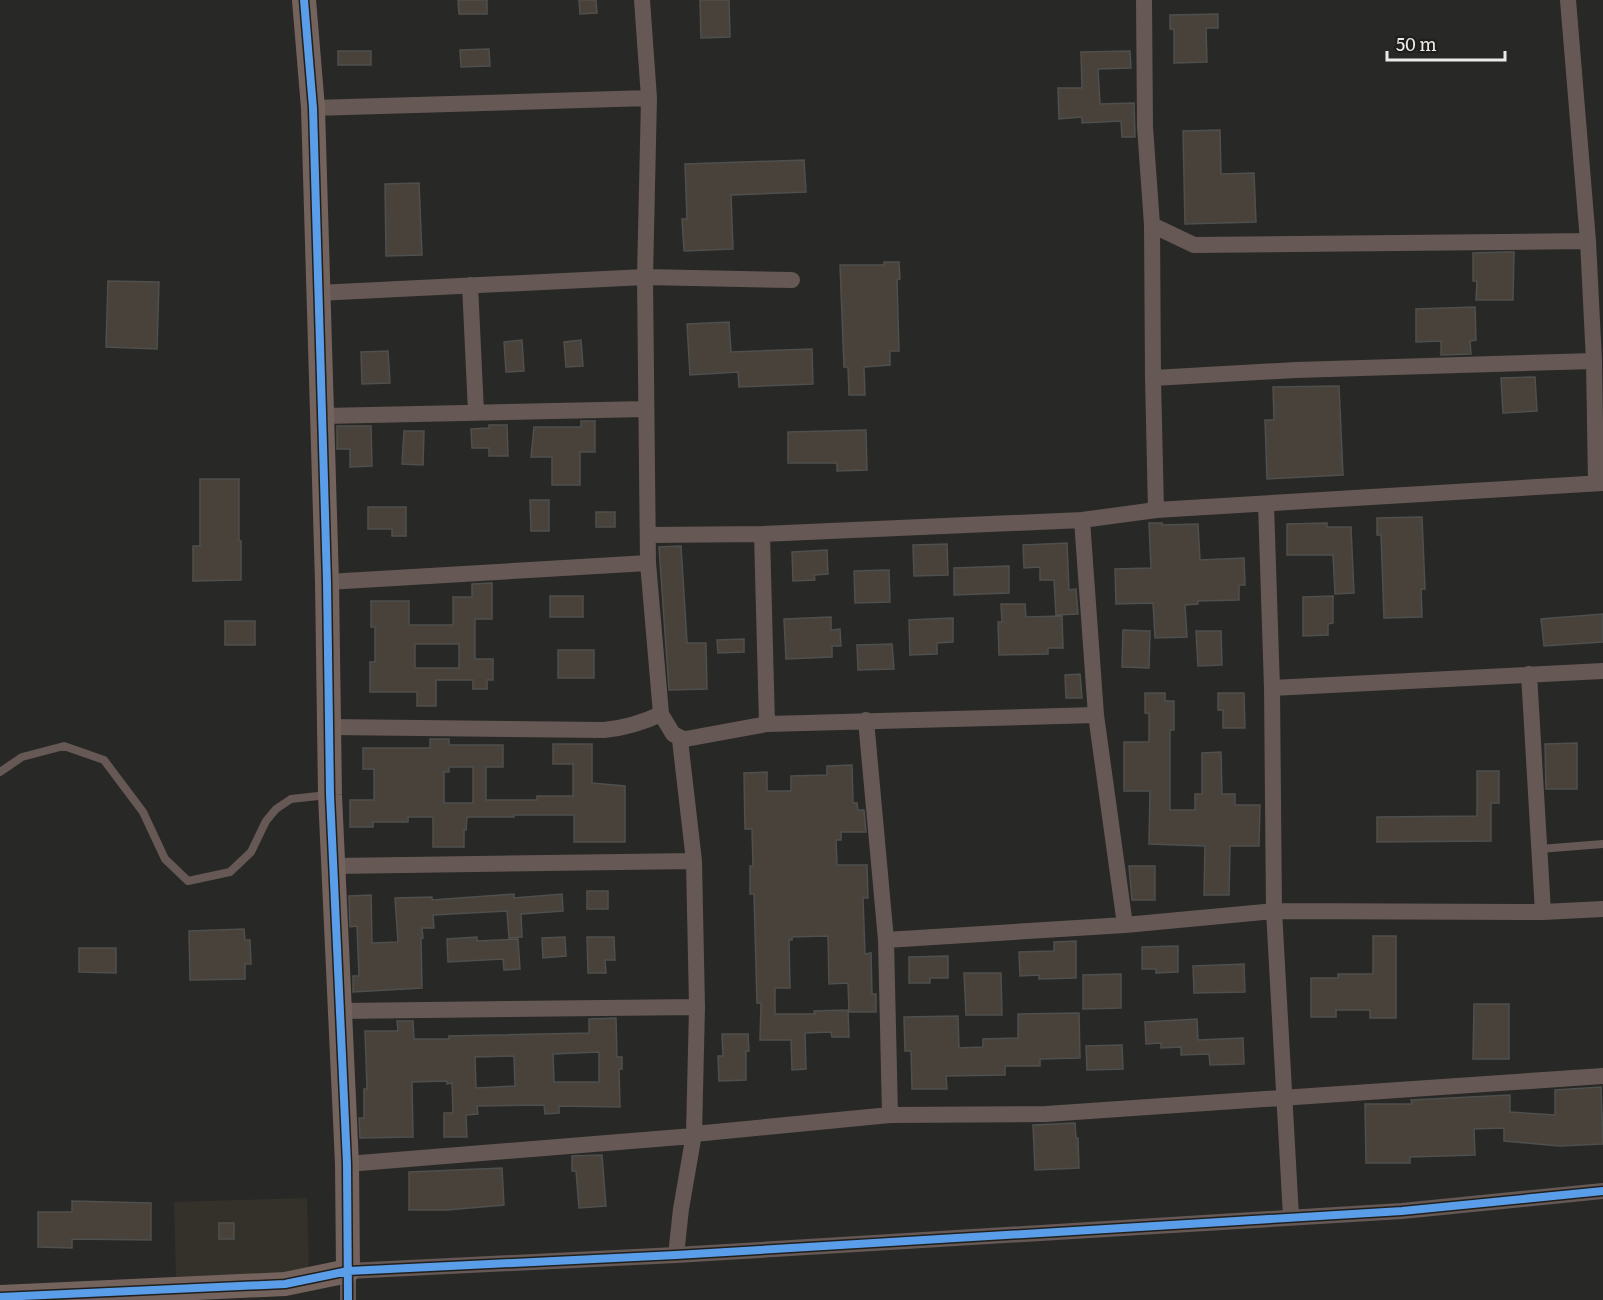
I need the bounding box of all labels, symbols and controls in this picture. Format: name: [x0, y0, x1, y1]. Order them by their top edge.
scale bar: [1387, 24, 1506, 62]
text: 50 m: [1396, 30, 1437, 57]

